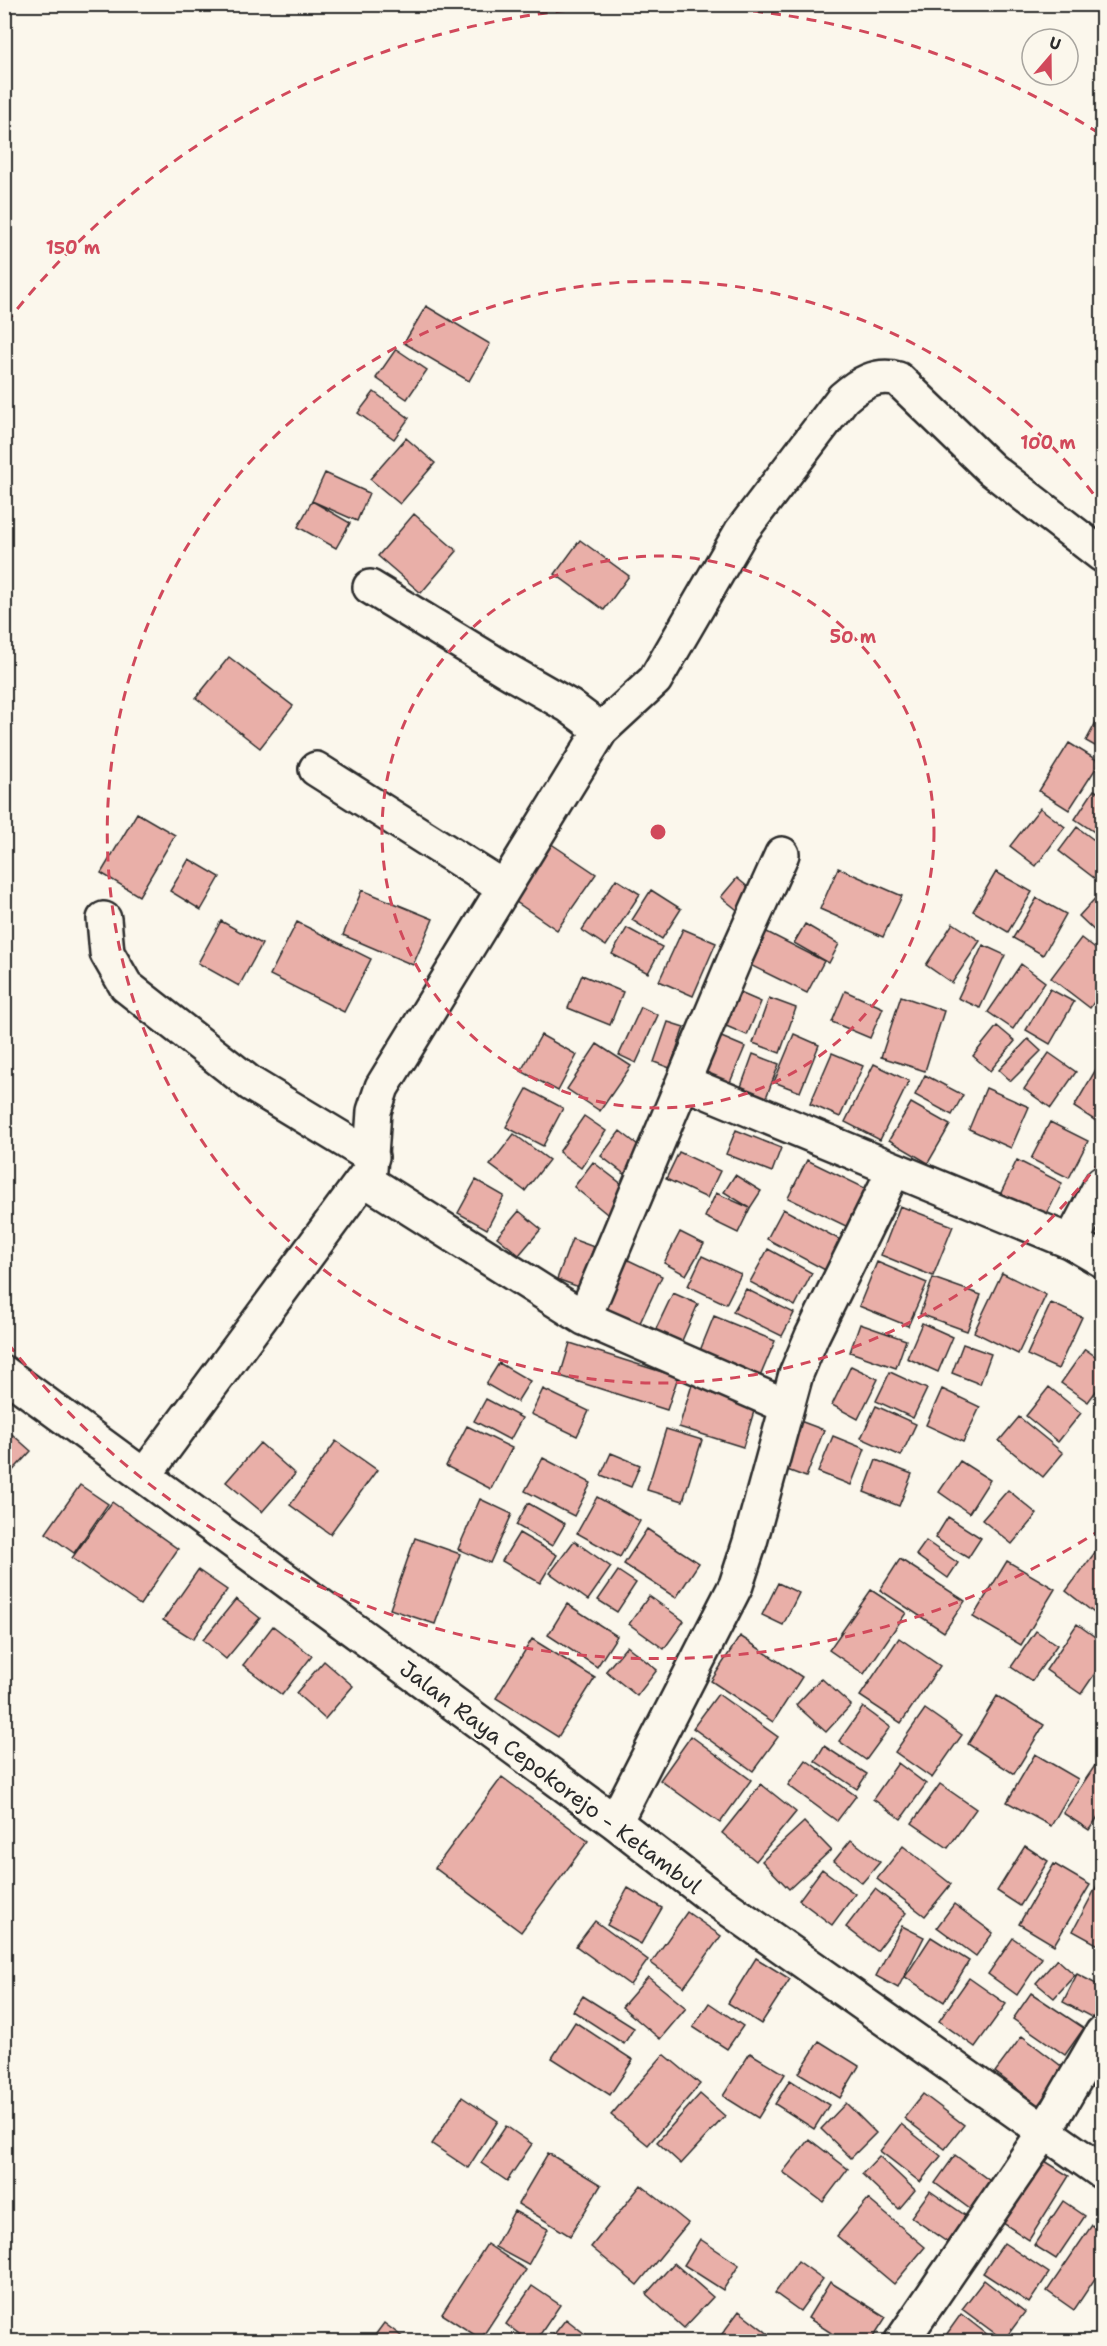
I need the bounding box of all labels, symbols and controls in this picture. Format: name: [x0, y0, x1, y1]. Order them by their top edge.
north arrow: [1020, 27, 1080, 87]
text: U: [1046, 32, 1064, 55]
text: 150 m: [46, 236, 101, 260]
text: 100 m: [1020, 431, 1076, 455]
text: 50 m: [830, 625, 877, 649]
centre of rings: [648, 822, 668, 842]
street label: Jalan Raya Cepokorejo - Ketambul: [394, 1654, 708, 1901]

